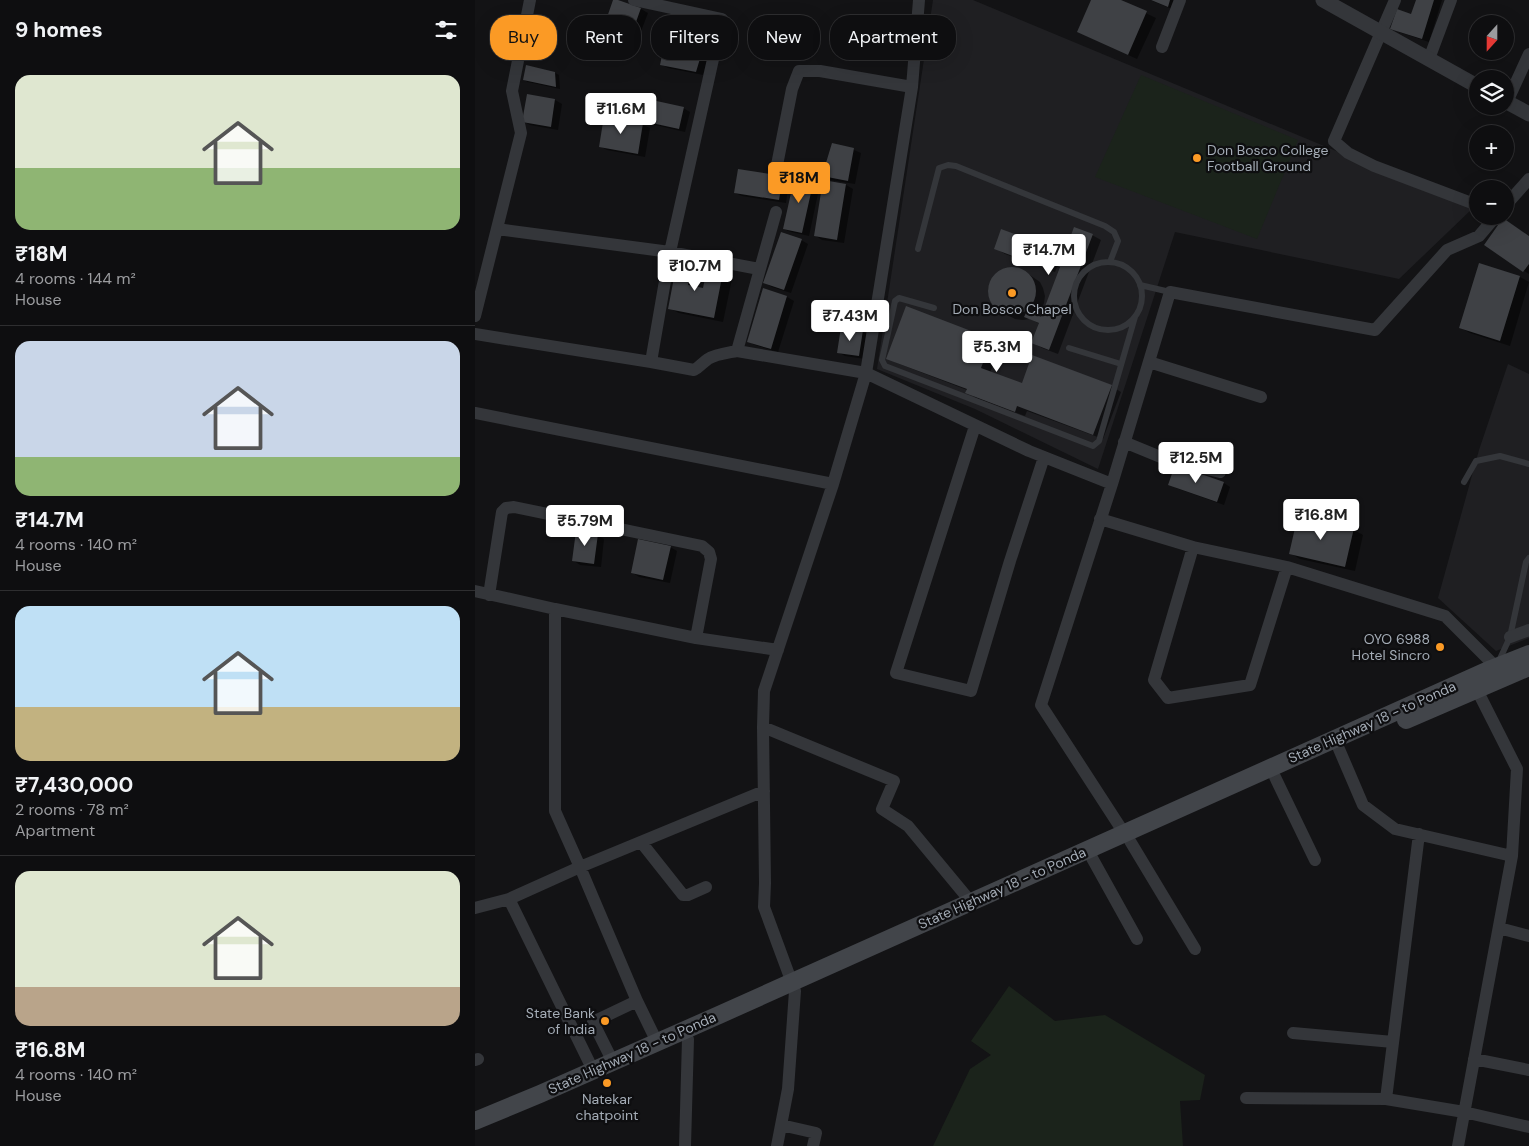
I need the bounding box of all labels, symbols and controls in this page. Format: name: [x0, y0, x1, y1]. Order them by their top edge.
chip: Buy: [490, 15, 557, 60]
chip: Rent: [567, 15, 641, 60]
chip: Filters: [651, 15, 738, 60]
chip: New: [748, 15, 820, 60]
chip: Apartment: [830, 15, 956, 60]
north arrow: [1469, 15, 1514, 60]
map controls: [1469, 15, 1514, 225]
text: 9 homes: [15, 16, 103, 44]
icon: filters: [432, 16, 460, 44]
button: layers: [1469, 70, 1514, 115]
pin: ₹11.6M: [580, 92, 662, 135]
text: ₹11.6M: [596, 98, 646, 119]
icon: home: [193, 108, 283, 198]
button: +: [1469, 125, 1514, 170]
place label: Don Bosco College Football Ground: [1207, 141, 1329, 175]
marker: Don Bosco College Football Ground: [1191, 152, 1203, 164]
pin: ₹18M: [769, 162, 829, 204]
text: ₹18M: [779, 167, 819, 188]
button: −: [1469, 180, 1514, 225]
pin: ₹14.7M: [1008, 234, 1090, 276]
text: ₹14.7M: [1023, 239, 1075, 260]
text: ₹18M: [15, 240, 67, 268]
pin: ₹10.7M: [654, 250, 736, 292]
text: ₹10.7M: [669, 255, 721, 276]
text: 4 rooms · 144 m²: [15, 268, 136, 289]
marker: Don Bosco Chapel: [1006, 287, 1018, 299]
text: House: [15, 289, 62, 310]
pin: ₹7.43M: [809, 300, 891, 342]
place label: Don Bosco Chapel: [952, 300, 1072, 318]
text: ₹7.43M: [822, 305, 878, 326]
pin: ₹5.3M: [962, 330, 1032, 373]
text: ₹5.3M: [973, 336, 1021, 357]
icon: home: [193, 373, 283, 463]
pin: ₹12.5M: [1155, 442, 1237, 484]
text: ₹12.5M: [1169, 447, 1223, 468]
pin: ₹16.8M: [1280, 498, 1362, 541]
pin: ₹5.79M: [544, 504, 626, 547]
text: ₹16.8M: [1294, 504, 1348, 525]
text: ₹14.7M: [15, 506, 84, 534]
text: ₹5.79M: [557, 510, 613, 531]
text: 4 rooms · 140 m²: [15, 534, 137, 555]
text: House: [15, 555, 62, 576]
place label: OYO 6988 Hotel Sincro: [1352, 630, 1430, 664]
icon: home: [193, 638, 283, 728]
marker: OYO 6988 Hotel Sincro: [1434, 641, 1446, 653]
street label: State Highway 18 - to Ponda: [1285, 677, 1459, 767]
text: ₹7,430,000: [15, 771, 133, 799]
text: 2 rooms · 78 m²: [15, 799, 129, 820]
text: Apartment: [15, 820, 95, 841]
street label: State Highway 18 - to Ponda: [915, 843, 1089, 933]
icon: home: [193, 903, 283, 993]
place label: State Bank of India: [526, 1004, 595, 1038]
street label: State Highway 18 - to Ponda: [545, 1008, 719, 1098]
marker: State Bank of India: [599, 1015, 611, 1027]
text: ₹16.8M: [15, 1036, 85, 1064]
text: 4 rooms · 140 m²: [15, 1064, 137, 1085]
marker: Natekar chatpoint: [601, 1077, 613, 1089]
text: House: [15, 1085, 62, 1106]
place label: Natekar chatpoint: [576, 1090, 638, 1124]

